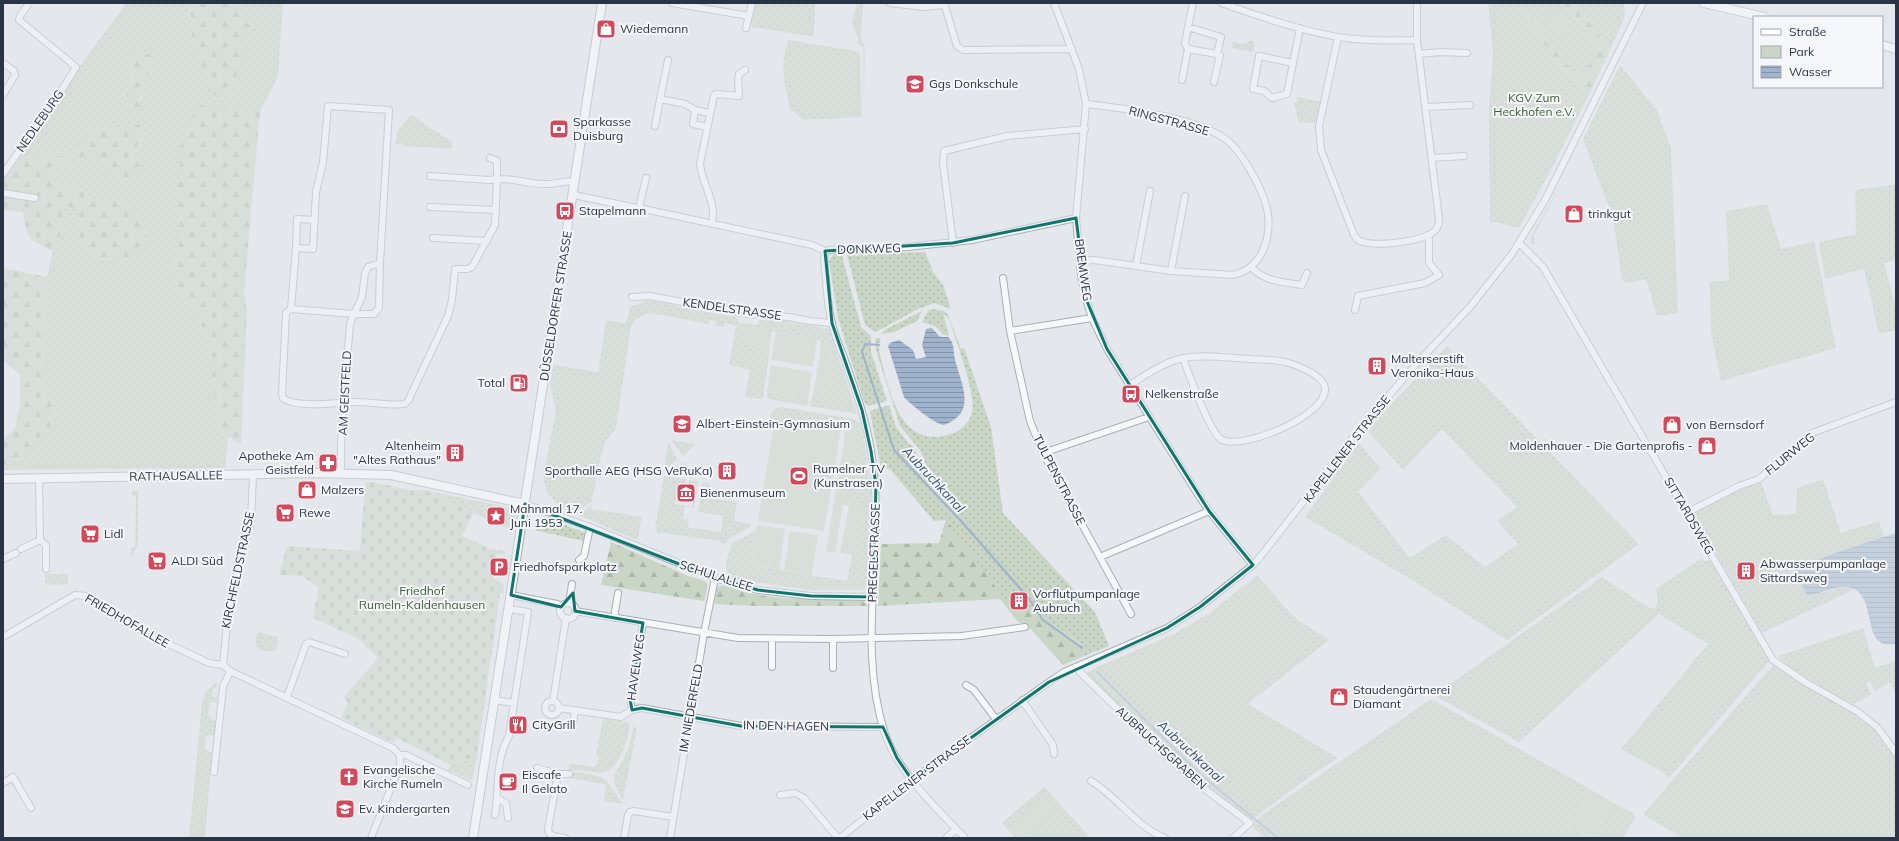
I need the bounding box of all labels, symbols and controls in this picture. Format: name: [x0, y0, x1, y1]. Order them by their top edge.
legend: [1753, 16, 1883, 88]
shop icon: Wiedemann: [595, 18, 617, 40]
place label: Wiedemann: [620, 21, 688, 36]
text: Straße: [1789, 24, 1826, 39]
text: Park: [1789, 44, 1815, 59]
text: Wasser: [1789, 64, 1832, 79]
school or university icon: Ggs Donkschule: [904, 73, 926, 95]
place label: Ggs Donkschule: [929, 76, 1018, 91]
street label: NEDLEBURG: [13, 87, 67, 155]
park label: KGV Zum Heckhofen e.V.: [1493, 90, 1575, 119]
street label: RINGSTRASSE: [1127, 103, 1211, 138]
place label: Sparkasse Duisburg: [573, 114, 631, 143]
bank icon: Sparkasse Duisburg: [548, 118, 570, 140]
bus stop icon: Stapelmann: [554, 200, 576, 222]
place label: Stapelmann: [579, 203, 646, 218]
shop icon: trinkgut: [1563, 203, 1585, 225]
place label: trinkgut: [1588, 206, 1631, 221]
street label: DÜSSELDORFER STRASSE: [536, 230, 575, 382]
street label: BREMWEG: [1072, 238, 1095, 302]
street label: DONKWEG: [837, 240, 901, 257]
street label: KENDELSTRASSE: [682, 294, 782, 323]
street label: AM GEISTFELD: [335, 350, 354, 436]
place label: Malterserstift Veronika-Haus: [1391, 351, 1474, 380]
building icon: Malterserstift Veronika-Haus: [1366, 355, 1388, 377]
fuel station icon: Total: [508, 372, 530, 394]
place label: Total: [478, 375, 505, 390]
bus stop icon: Nelkenstraße: [1120, 383, 1142, 405]
place label: Nelkenstraße: [1145, 386, 1219, 401]
street label: KAPELLENER STRASSE: [1300, 392, 1393, 505]
school or university icon: Albert-Einstein-Gymnasium: [671, 413, 693, 435]
shop icon: von Bernsdorf: [1661, 414, 1683, 436]
place label: Albert-Einstein-Gymnasium: [696, 416, 850, 431]
place label: von Bernsdorf: [1686, 417, 1765, 432]
street label: FLURWEG: [1762, 429, 1817, 478]
street label: TULPENSTRASSE: [1030, 432, 1089, 528]
shop icon: Moldenhauer - Die Gartenprofis -: [1696, 435, 1718, 457]
place label: Altenheim "Altes Rathaus": [353, 438, 441, 467]
place label: Moldenhauer - Die Gartenprofis -: [1510, 438, 1693, 453]
building icon: Altenheim "Altes Rathaus": [444, 442, 466, 464]
water label: Aubruchkanal: [899, 442, 969, 516]
place label: Apotheke Am Geistfeld: [238, 448, 314, 477]
pharmacy icon: Apotheke Am Geistfeld: [317, 452, 339, 474]
building icon: Sporthalle AEG (HSG VeRuKa): [716, 460, 738, 482]
place label: Rumelner TV (Kunstrasen): [813, 461, 886, 490]
place label: Sporthalle AEG (HSG VeRuKa): [545, 463, 713, 478]
sports icon: Rumelner TV (Kunstrasen): [788, 465, 810, 487]
street label: RATHAUSALLEE: [129, 467, 223, 484]
street label: SITTARDSWEG: [1661, 474, 1718, 557]
shop icon: Malzers: [296, 479, 318, 501]
place label: Malzers: [321, 482, 364, 497]
museum icon: Bienenmuseum: [675, 482, 697, 504]
place label: Bienenmuseum: [700, 485, 786, 500]
place label: Mahnmal 17. Juni 1953: [510, 501, 582, 530]
supermarket icon: Rewe: [274, 502, 296, 524]
street label: PREGELSTRASSE: [864, 503, 883, 603]
place label: Rewe: [299, 505, 331, 520]
place icon: Mahnmal 17. Juni 1953: [485, 505, 507, 527]
street label: KIRCHFELDSTRASSE: [218, 510, 257, 630]
supermarket icon: Lidl: [79, 523, 101, 545]
place label: Lidl: [104, 526, 123, 541]
supermarket icon: ALDI Süd: [146, 550, 168, 572]
place label: ALDI Süd: [171, 553, 223, 568]
parking icon: Friedhofsparkplatz: [488, 556, 510, 578]
place label: Abwasserpumpanlage Sittardsweg: [1760, 556, 1886, 585]
street label: SCHULALLEE: [678, 557, 755, 594]
place label: Friedhofsparkplatz: [513, 559, 617, 574]
building icon: Abwasserpumpanlage Sittardsweg: [1735, 560, 1757, 582]
park label: Friedhof Rumeln-Kaldenhausen: [359, 583, 485, 612]
place label: Vorflutpumpanlage Aubruch: [1033, 586, 1140, 615]
street label: FRIEDHOFALLEE: [82, 590, 172, 651]
building icon: Vorflutpumpanlage Aubruch: [1008, 590, 1030, 612]
street label: HAVELWEG: [623, 633, 648, 701]
street label: IM NIEDERFELD: [675, 663, 706, 753]
place label: Staudengärtnerei Diamant: [1353, 682, 1450, 711]
shop icon: Staudengärtnerei Diamant: [1328, 686, 1350, 708]
street label: AUBRUCHSGRABEN: [1113, 703, 1210, 793]
restaurant icon: CityGrill: [507, 714, 529, 736]
water label: Aubruchkanal: [1154, 716, 1228, 786]
place label: CityGrill: [532, 717, 575, 732]
street label: IN DEN HAGEN: [743, 717, 829, 734]
street label: KAPELLENER STRASSE: [859, 732, 974, 823]
place label: Evangelische Kirche Rumeln: [363, 762, 443, 791]
church icon: Evangelische Kirche Rumeln: [338, 766, 360, 788]
place label: Eiscafe Il Gelato: [522, 767, 568, 796]
cafe icon: Eiscafe Il Gelato: [497, 771, 519, 793]
school or university icon: Ev. Kindergarten: [334, 798, 356, 820]
place label: Ev. Kindergarten: [359, 801, 450, 816]

